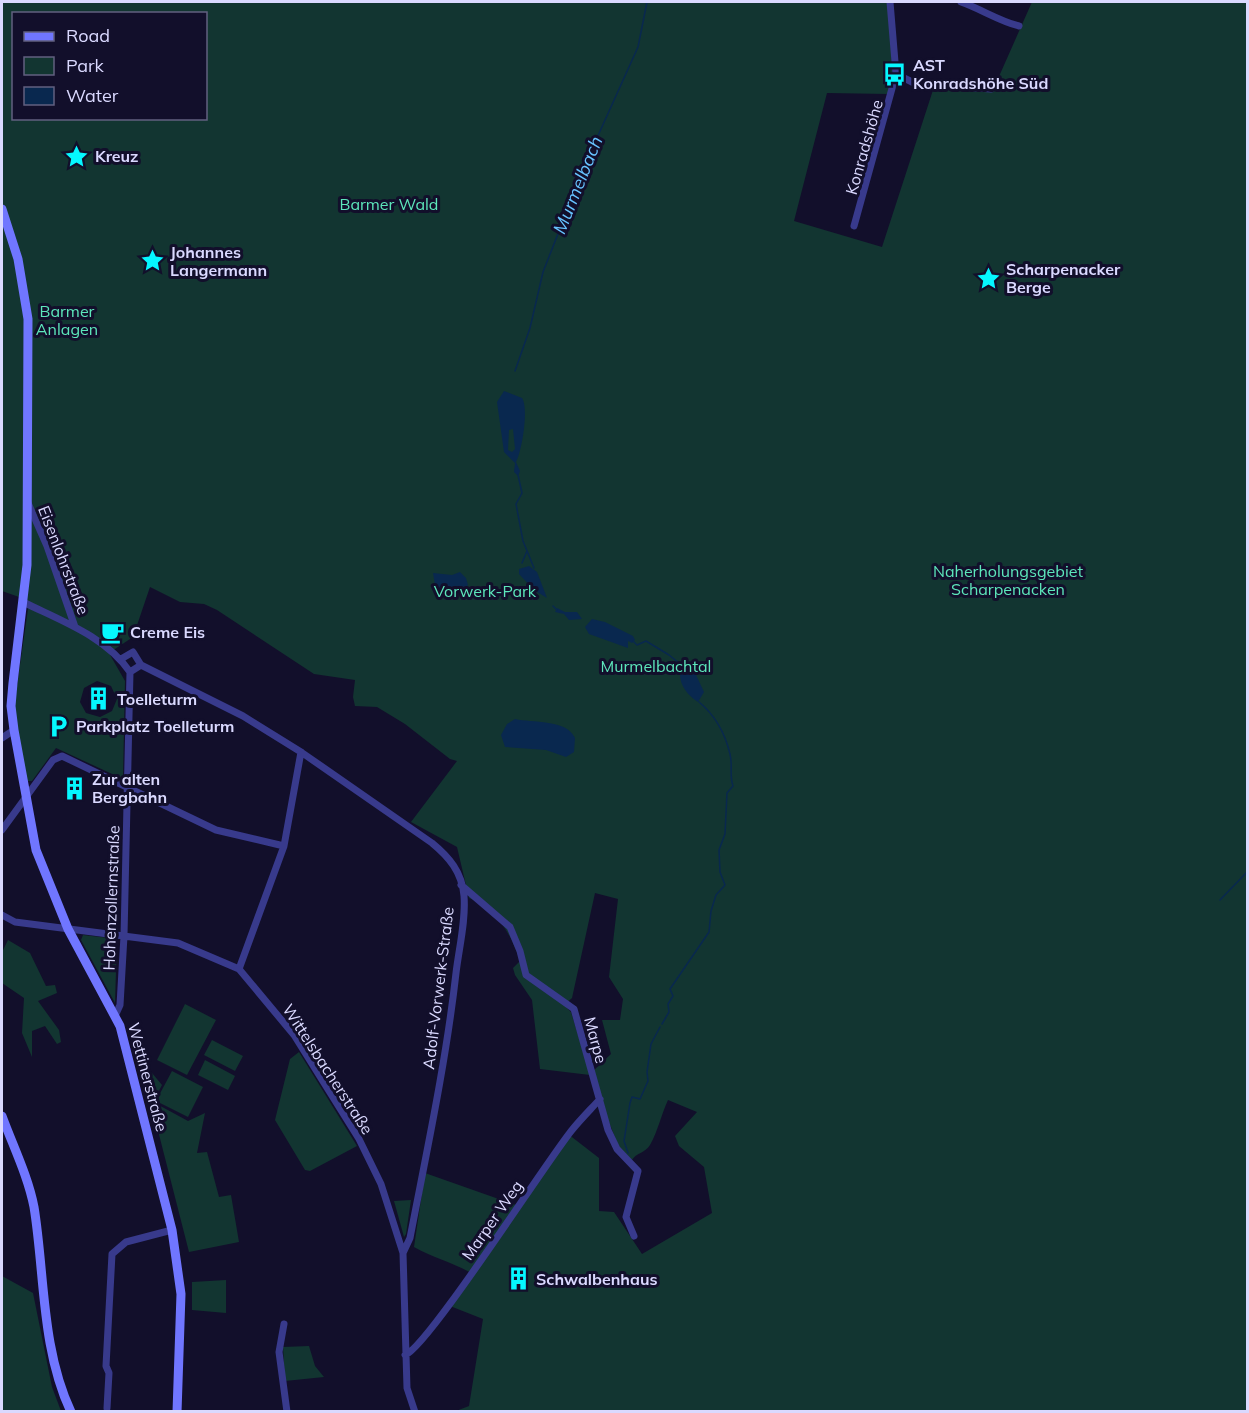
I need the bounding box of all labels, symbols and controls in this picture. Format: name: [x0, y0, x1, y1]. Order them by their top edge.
legend: [12, 12, 207, 120]
text: Road: [66, 24, 110, 47]
text: Park: [66, 54, 105, 77]
place label: AST Konradshöhe Süd: [913, 55, 1048, 93]
bus stop icon: AST Konradshöhe Süd: [882, 61, 908, 87]
text: Water: [66, 84, 119, 107]
street label: Konradshöhe: [841, 97, 887, 197]
water label: Murmelbach: [548, 133, 608, 237]
place icon: Kreuz: [64, 143, 90, 169]
place label: Kreuz: [95, 146, 139, 166]
park label: Barmer Wald: [340, 194, 438, 214]
place label: Johannes Langermann: [170, 242, 267, 280]
place icon: Johannes Langermann: [139, 248, 165, 274]
place label: Scharpenacker Berge: [1006, 259, 1121, 297]
place icon: Scharpenacker Berge: [975, 265, 1001, 291]
park label: Barmer Anlagen: [36, 301, 98, 339]
street label: Eisenlohrstraße: [34, 503, 94, 617]
park label: Naherholungsgebiet Scharpenacken: [933, 561, 1083, 599]
park label: Vorwerk-Park: [434, 581, 537, 601]
cafe icon: Creme Eis: [99, 619, 125, 645]
place label: Creme Eis: [130, 622, 205, 642]
park label: Murmelbachtal: [601, 656, 711, 676]
building icon: Toelleturm: [86, 686, 112, 712]
place label: Toelleturm: [117, 689, 197, 709]
parking icon: Parkplatz Toelleturm: [45, 713, 71, 739]
place label: Parkplatz Toelleturm: [76, 716, 235, 736]
place label: Zur alten Bergbahn: [92, 769, 167, 807]
building icon: Zur alten Bergbahn: [61, 775, 87, 801]
street label: Hohenzollernstraße: [98, 825, 124, 971]
street label: Adolf-Vorwerk-Straße: [418, 906, 458, 1070]
street label: Wittelsbacherstraße: [278, 1000, 378, 1138]
street label: Marpe: [580, 1014, 612, 1066]
street label: Wettinerstraße: [124, 1020, 172, 1134]
street label: Marper Weg: [457, 1176, 527, 1264]
building icon: Schwalbenhaus: [505, 1266, 531, 1292]
place label: Schwalbenhaus: [536, 1269, 657, 1289]

